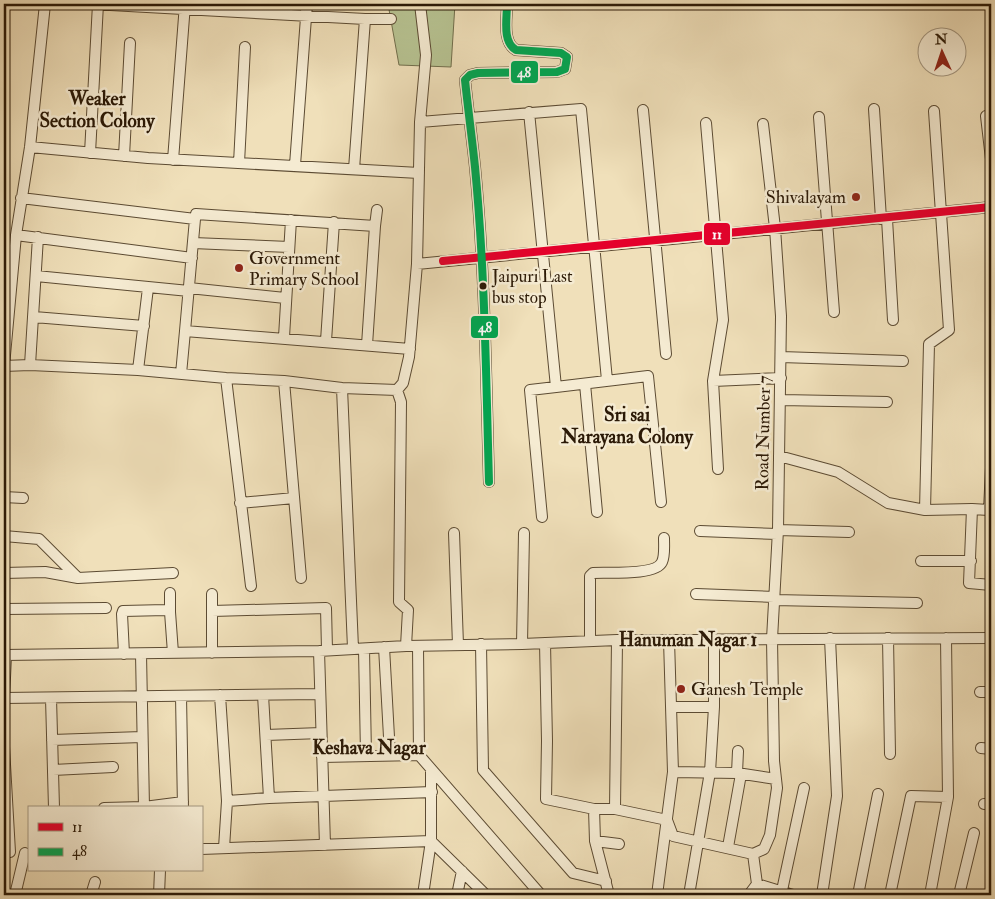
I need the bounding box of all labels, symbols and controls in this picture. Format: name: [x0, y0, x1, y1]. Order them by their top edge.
north arrow: [918, 28, 968, 78]
text: N: [934, 31, 949, 48]
line badge: 48: [510, 60, 539, 84]
text: 48: [516, 64, 531, 81]
district label: Weaker Section Colony: [39, 87, 155, 134]
place label: Shivalayam: [766, 186, 846, 209]
marker: Shivalayam: [850, 191, 862, 203]
line badge: 11: [703, 222, 731, 246]
text: 11: [712, 226, 722, 243]
place label: Government Primary School: [249, 247, 360, 291]
marker: Government Primary School: [233, 262, 245, 274]
place label: Jaipuri Last bus stop: [491, 266, 573, 309]
marker: Jaipuri Last bus stop: [478, 281, 488, 291]
line badge: 48: [470, 315, 499, 339]
text: 48: [477, 319, 492, 336]
street label: Road Number 7: [751, 375, 776, 491]
district label: Sri sai Narayana Colony: [560, 403, 693, 450]
district label: Hanuman Nagar 1: [619, 628, 758, 653]
place label: Ganesh Temple: [691, 678, 804, 701]
marker: Ganesh Temple: [675, 683, 687, 695]
district label: Keshava Nagar: [312, 736, 427, 761]
legend: [28, 806, 202, 872]
text: 11: [72, 818, 83, 837]
text: 48: [72, 842, 87, 861]

